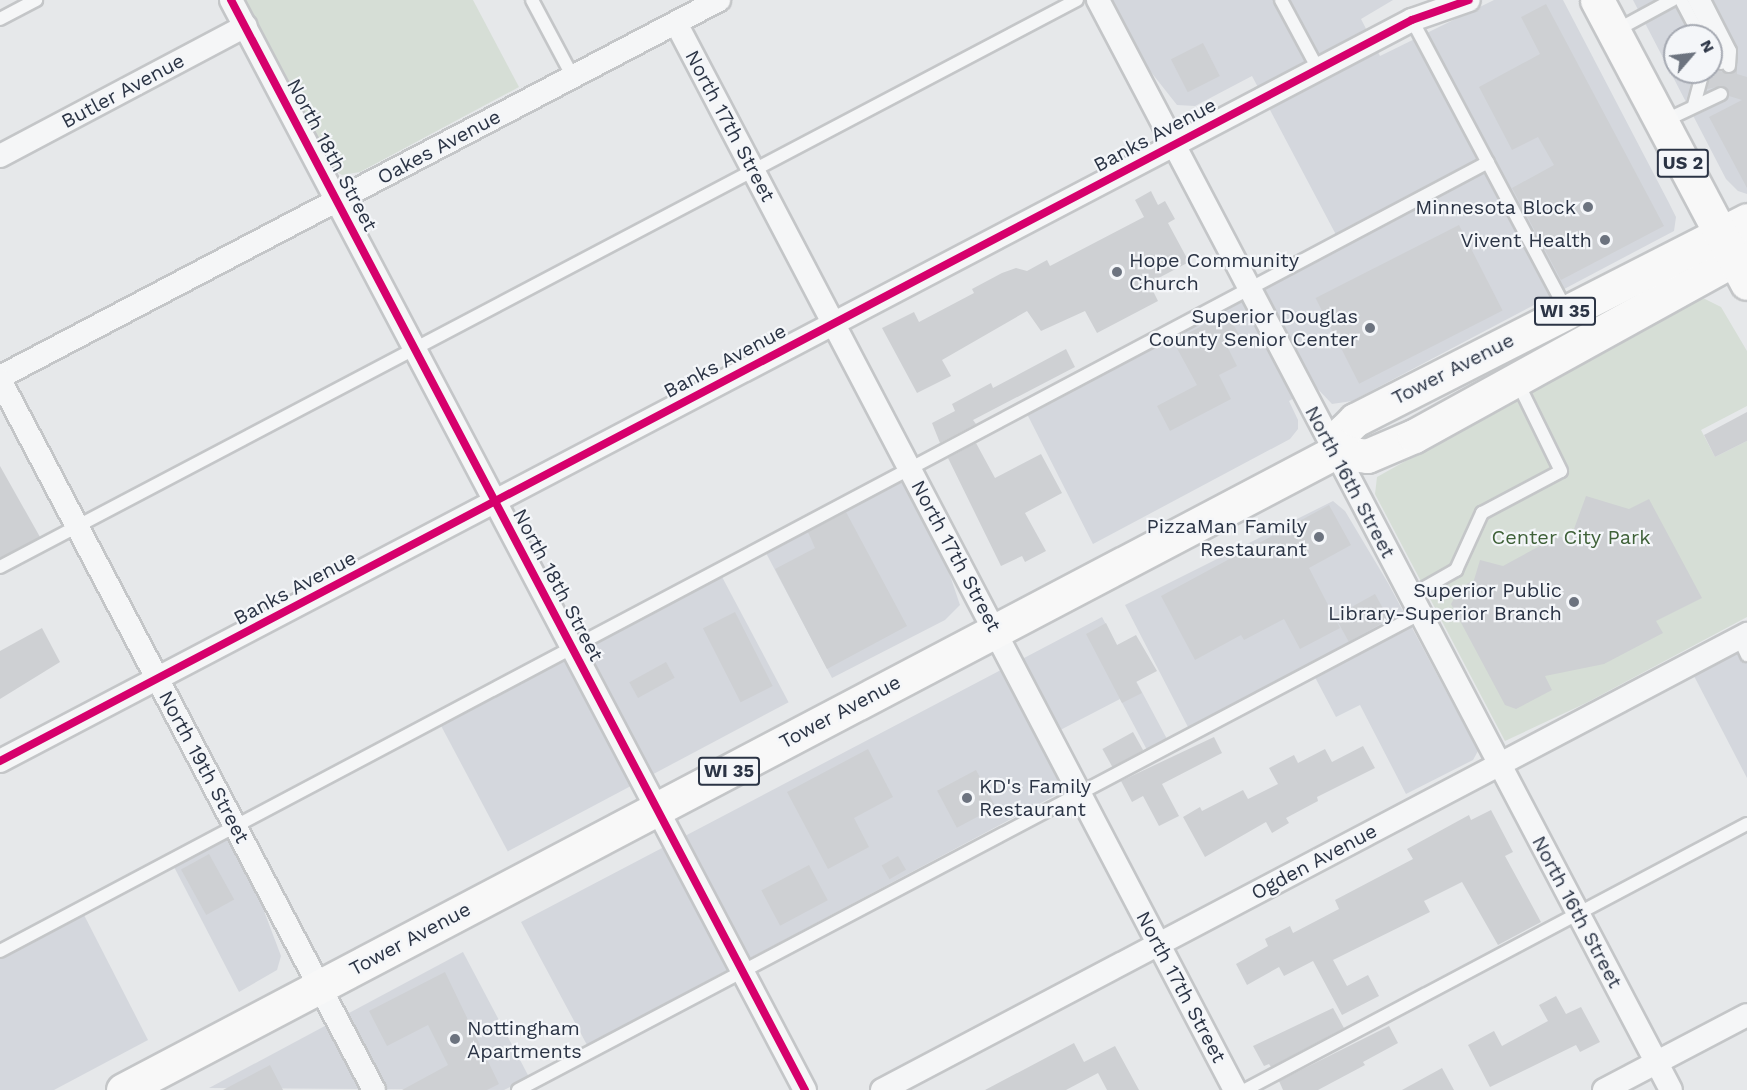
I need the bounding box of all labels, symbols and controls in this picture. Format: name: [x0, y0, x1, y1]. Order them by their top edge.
north arrow: [1663, 24, 1723, 84]
text: N: [1696, 37, 1719, 56]
street label: North 17th Street: [680, 46, 780, 206]
street label: Butler Avenue: [57, 48, 189, 134]
street label: North 18th Street: [282, 75, 382, 235]
street label: Banks Avenue: [1089, 92, 1221, 178]
street label: Oakes Avenue: [373, 104, 505, 190]
road number: US 2: [1656, 148, 1710, 178]
place label: Minnesota Block: [1415, 195, 1576, 219]
marker: Minnesota Block: [1581, 200, 1595, 214]
place label: Vivent Health: [1460, 228, 1592, 252]
marker: Vivent Health: [1596, 231, 1614, 249]
place label: Hope Community Church: [1129, 248, 1299, 295]
marker: Hope Community Church: [1110, 265, 1124, 279]
road number: WI 35: [1534, 296, 1596, 326]
place label: Superior Douglas County Senior Center: [1148, 304, 1358, 351]
street label: Banks Avenue: [659, 318, 791, 404]
marker: Superior Douglas County Senior Center: [1363, 321, 1377, 335]
street label: Tower Avenue: [1387, 328, 1519, 410]
street label: North 16th Street: [1300, 402, 1400, 562]
street label: North 17th Street: [906, 476, 1006, 636]
street label: North 18th Street: [508, 505, 608, 665]
place label: PizzaMan Family Restaurant: [1147, 514, 1307, 561]
park label: Center City Park: [1491, 525, 1651, 549]
marker: PizzaMan Family Restaurant: [1312, 530, 1326, 544]
street label: Banks Avenue: [229, 545, 361, 631]
place label: Superior Public Library-Superior Branch: [1327, 578, 1562, 625]
marker: Superior Public Library-Superior Branch: [1567, 595, 1581, 609]
street label: Tower Avenue: [775, 670, 905, 754]
street label: North 19th Street: [154, 687, 254, 847]
road number: WI 35: [698, 756, 760, 786]
place label: KD's Family Restaurant: [979, 774, 1091, 821]
marker: KD's Family Restaurant: [960, 791, 974, 805]
street label: Ogden Avenue: [1247, 819, 1381, 905]
street label: North 16th Street: [1527, 832, 1627, 992]
street label: Tower Avenue: [345, 897, 475, 981]
street label: North 17th Street: [1131, 907, 1231, 1067]
place label: Nottingham Apartments: [467, 1016, 582, 1063]
marker: Nottingham Apartments: [448, 1032, 462, 1046]

